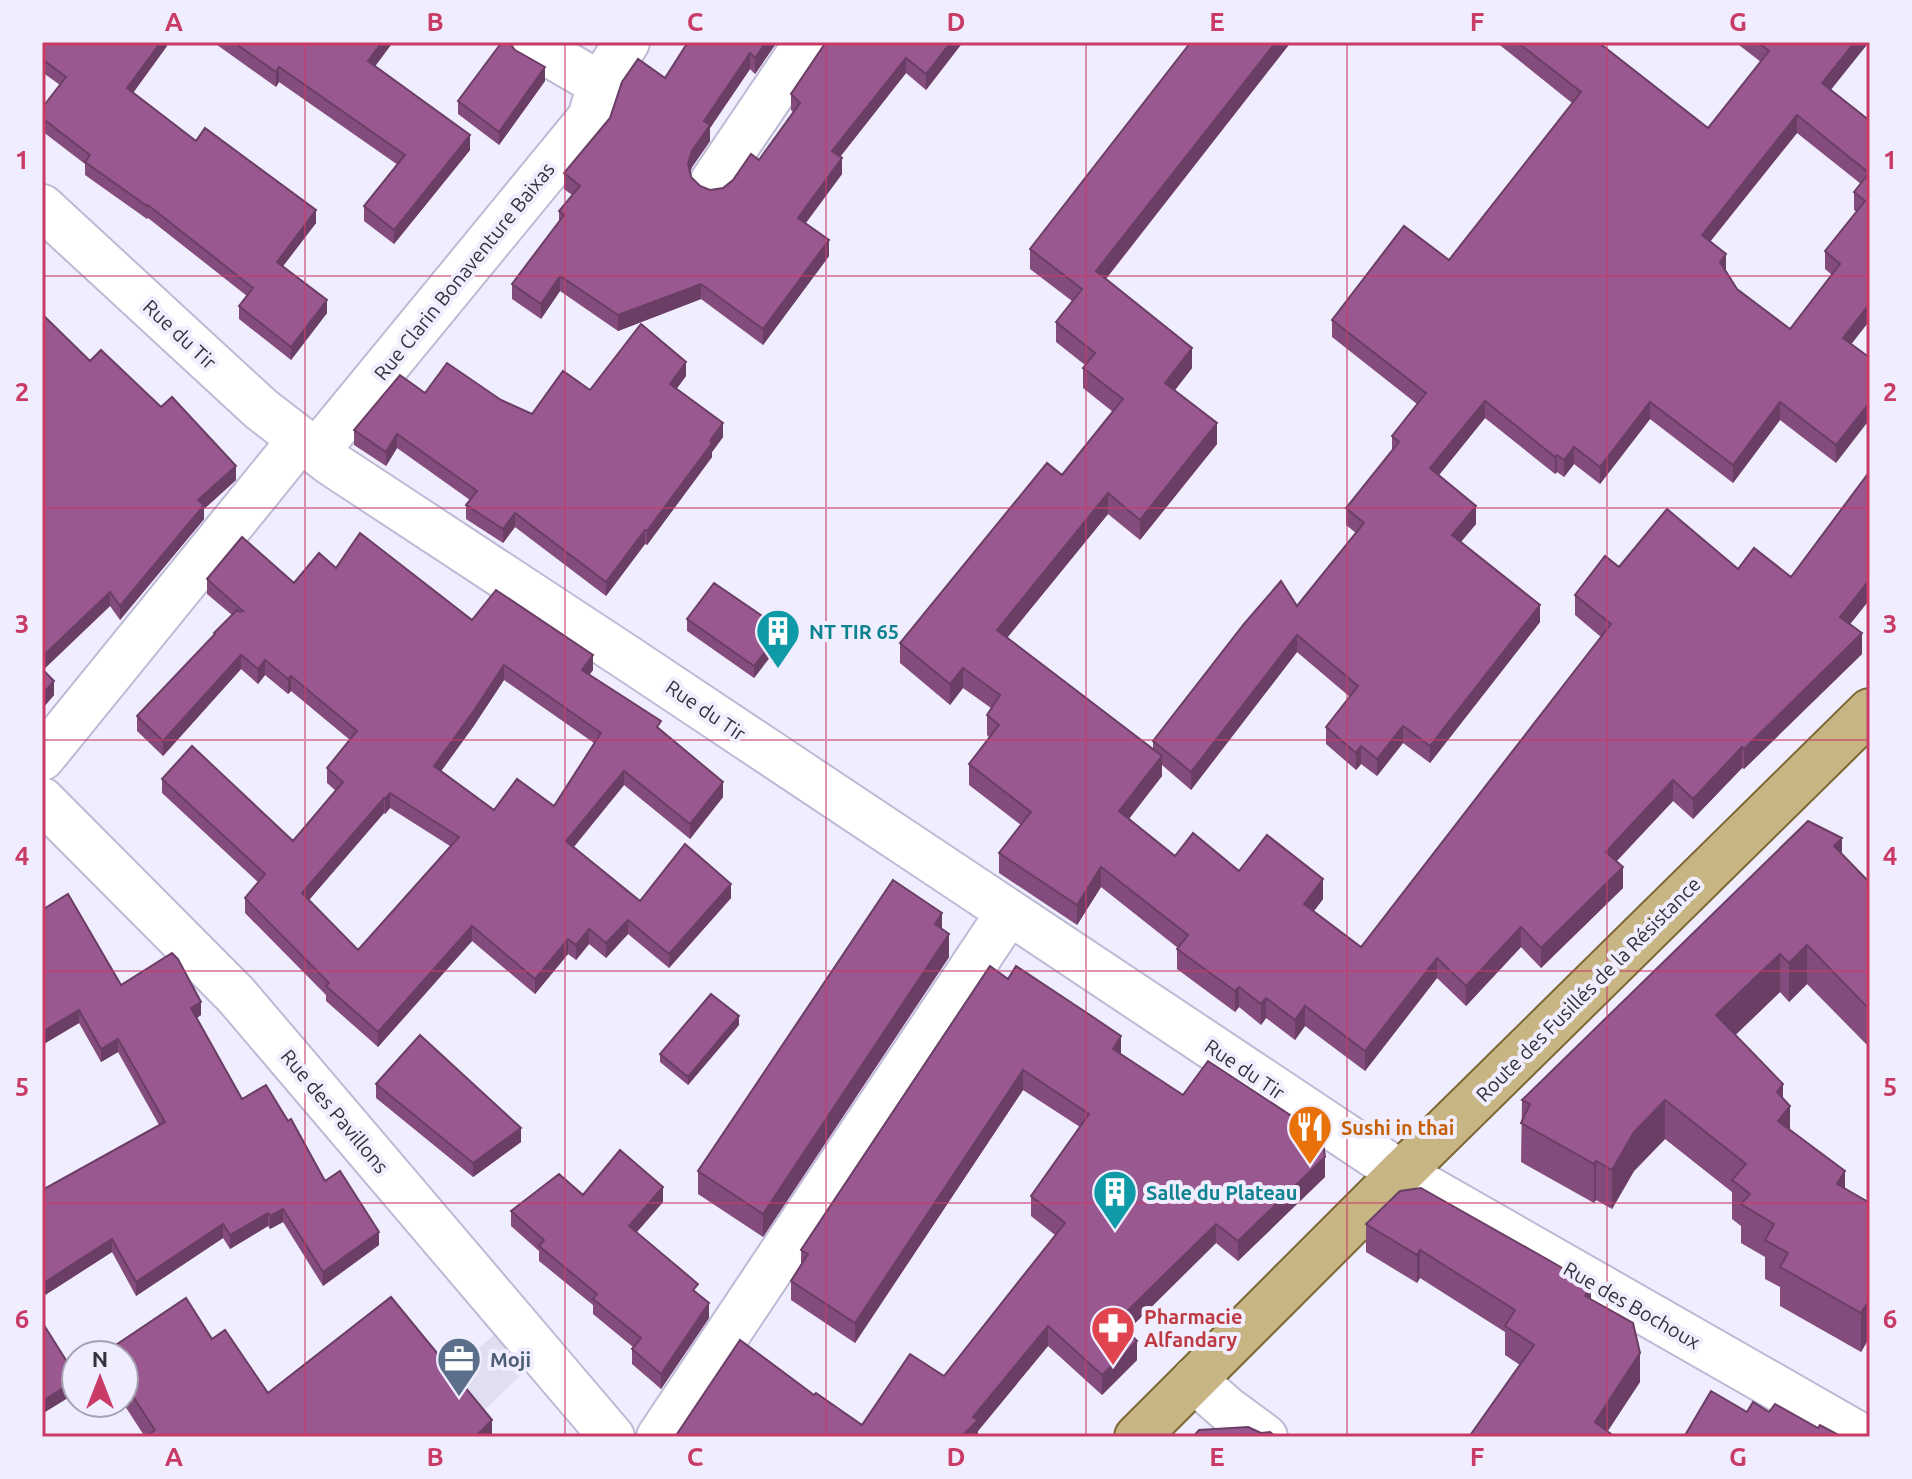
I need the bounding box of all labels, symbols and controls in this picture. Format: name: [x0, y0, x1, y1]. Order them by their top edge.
text: A: [165, 7, 184, 36]
text: B: [426, 7, 444, 36]
text: C: [687, 7, 704, 36]
text: D: [947, 7, 965, 36]
text: E: [1209, 7, 1225, 36]
text: F: [1470, 7, 1484, 36]
text: G: [1729, 7, 1747, 36]
text: 1: [15, 145, 29, 174]
text: 1: [1883, 145, 1897, 174]
street label: Rue Clarin Bonaventure Baixas: [369, 158, 559, 384]
street label: Rue du Tir: [139, 294, 221, 374]
text: 2: [15, 377, 29, 406]
text: 2: [1883, 377, 1897, 406]
building icon: NT TIR 65: [754, 607, 802, 670]
text: 3: [15, 609, 29, 638]
text: 3: [1883, 609, 1897, 638]
place label: NT TIR 65: [809, 620, 899, 643]
street label: Rue du Tir: [662, 675, 751, 745]
text: 4: [15, 841, 29, 870]
text: 4: [1883, 841, 1897, 870]
street label: Route des Fusillés de la Résistance: [1471, 872, 1705, 1106]
street label: Rue du Tir: [1201, 1034, 1290, 1104]
street label: Rue des Pavillons: [277, 1044, 393, 1178]
text: 5: [15, 1072, 29, 1101]
text: 5: [1883, 1072, 1897, 1101]
restaurant icon: Sushi in thai: [1286, 1103, 1334, 1166]
place label: Sushi in thai: [1341, 1116, 1454, 1139]
building icon: Salle du Plateau: [1091, 1168, 1139, 1231]
place label: Salle du Plateau: [1146, 1181, 1297, 1204]
street label: Rue des Bochoux: [1560, 1257, 1704, 1353]
text: 6: [15, 1304, 29, 1333]
pharmacy icon: Pharmacie Alfandary: [1089, 1304, 1137, 1367]
text: 6: [1883, 1304, 1897, 1333]
place label: Pharmacie Alfandary: [1144, 1305, 1242, 1351]
office icon: Moji: [435, 1335, 483, 1398]
north arrow: [60, 1339, 140, 1419]
text: N: [92, 1346, 108, 1371]
place label: Moji: [490, 1348, 531, 1371]
text: A: [165, 1442, 184, 1471]
text: B: [426, 1442, 444, 1471]
text: C: [687, 1442, 704, 1471]
text: D: [947, 1442, 965, 1471]
text: E: [1209, 1442, 1225, 1471]
text: F: [1470, 1442, 1484, 1471]
text: G: [1729, 1442, 1747, 1471]

